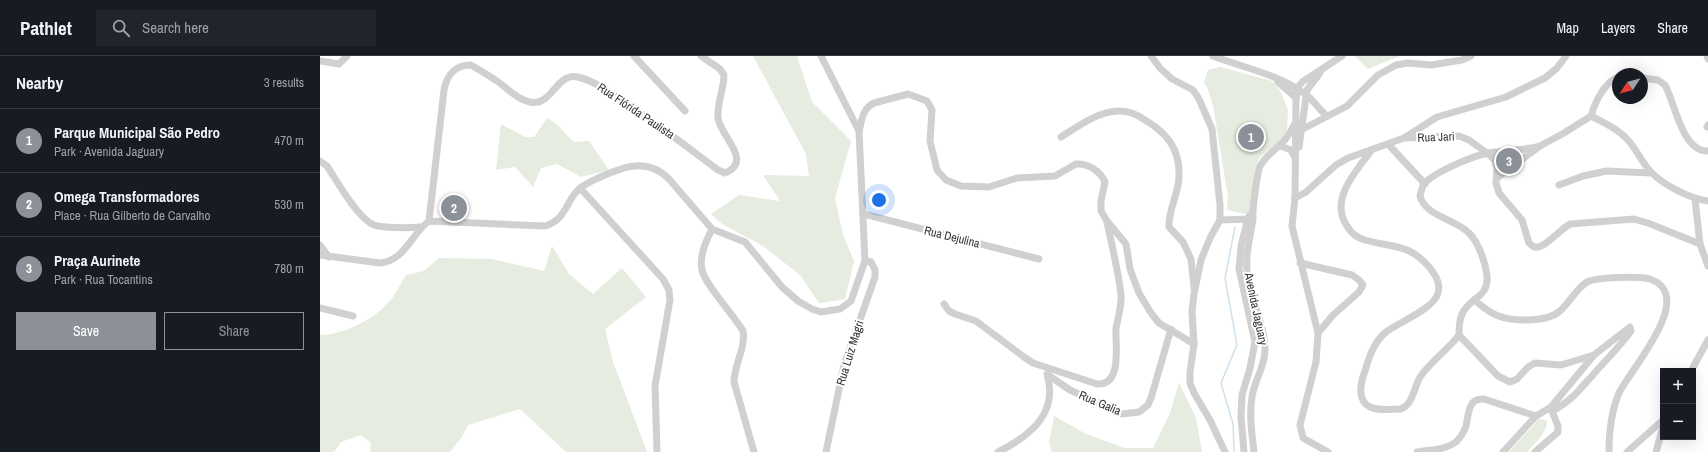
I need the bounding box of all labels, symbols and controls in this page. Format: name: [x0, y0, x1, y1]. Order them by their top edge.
search box: [96, 10, 376, 46]
text: Pathlet: [20, 15, 72, 41]
icon: search: [110, 17, 132, 39]
text: Search here: [142, 17, 209, 38]
text: Map: [1557, 19, 1579, 37]
text: Layers: [1601, 19, 1635, 37]
text: Share: [1657, 19, 1688, 37]
north arrow: [1612, 68, 1648, 104]
text: Nearby: [16, 71, 63, 94]
text: 3 results: [264, 74, 304, 91]
street label: Rua Flórida Paulista: [594, 79, 678, 143]
text: Parque Municipal São Pedro: [54, 122, 220, 143]
pin: 1: [1238, 122, 1264, 152]
street label: Rua Jari: [1417, 128, 1455, 146]
text: 1: [26, 132, 32, 149]
text: 470 m: [274, 132, 304, 149]
text: Park · Avenida Jaguary: [54, 143, 164, 160]
pin: 3: [1496, 146, 1522, 176]
text: Omega Transformadores: [54, 186, 200, 207]
your location: [869, 190, 889, 210]
pin: 2: [441, 193, 467, 223]
text: 2: [26, 196, 32, 213]
text: 530 m: [274, 196, 304, 213]
text: Place · Rua Gilberto de Carvalho: [54, 207, 210, 224]
street label: Rua Dejulina: [922, 222, 982, 252]
text: Praça Aurinete: [54, 250, 140, 271]
text: 3: [26, 260, 32, 277]
text: 780 m: [274, 260, 304, 277]
street label: Avenida Jaguary: [1240, 270, 1272, 347]
text: Park · Rua Tocantins: [54, 271, 153, 288]
button: Save: [16, 312, 156, 350]
button: Share: [164, 312, 304, 350]
street label: Rua Luiz Magri: [833, 318, 867, 388]
map controls: [1660, 368, 1696, 440]
button: +: [1660, 368, 1696, 404]
street label: Rua Galia: [1076, 387, 1124, 419]
button: −: [1660, 404, 1696, 440]

